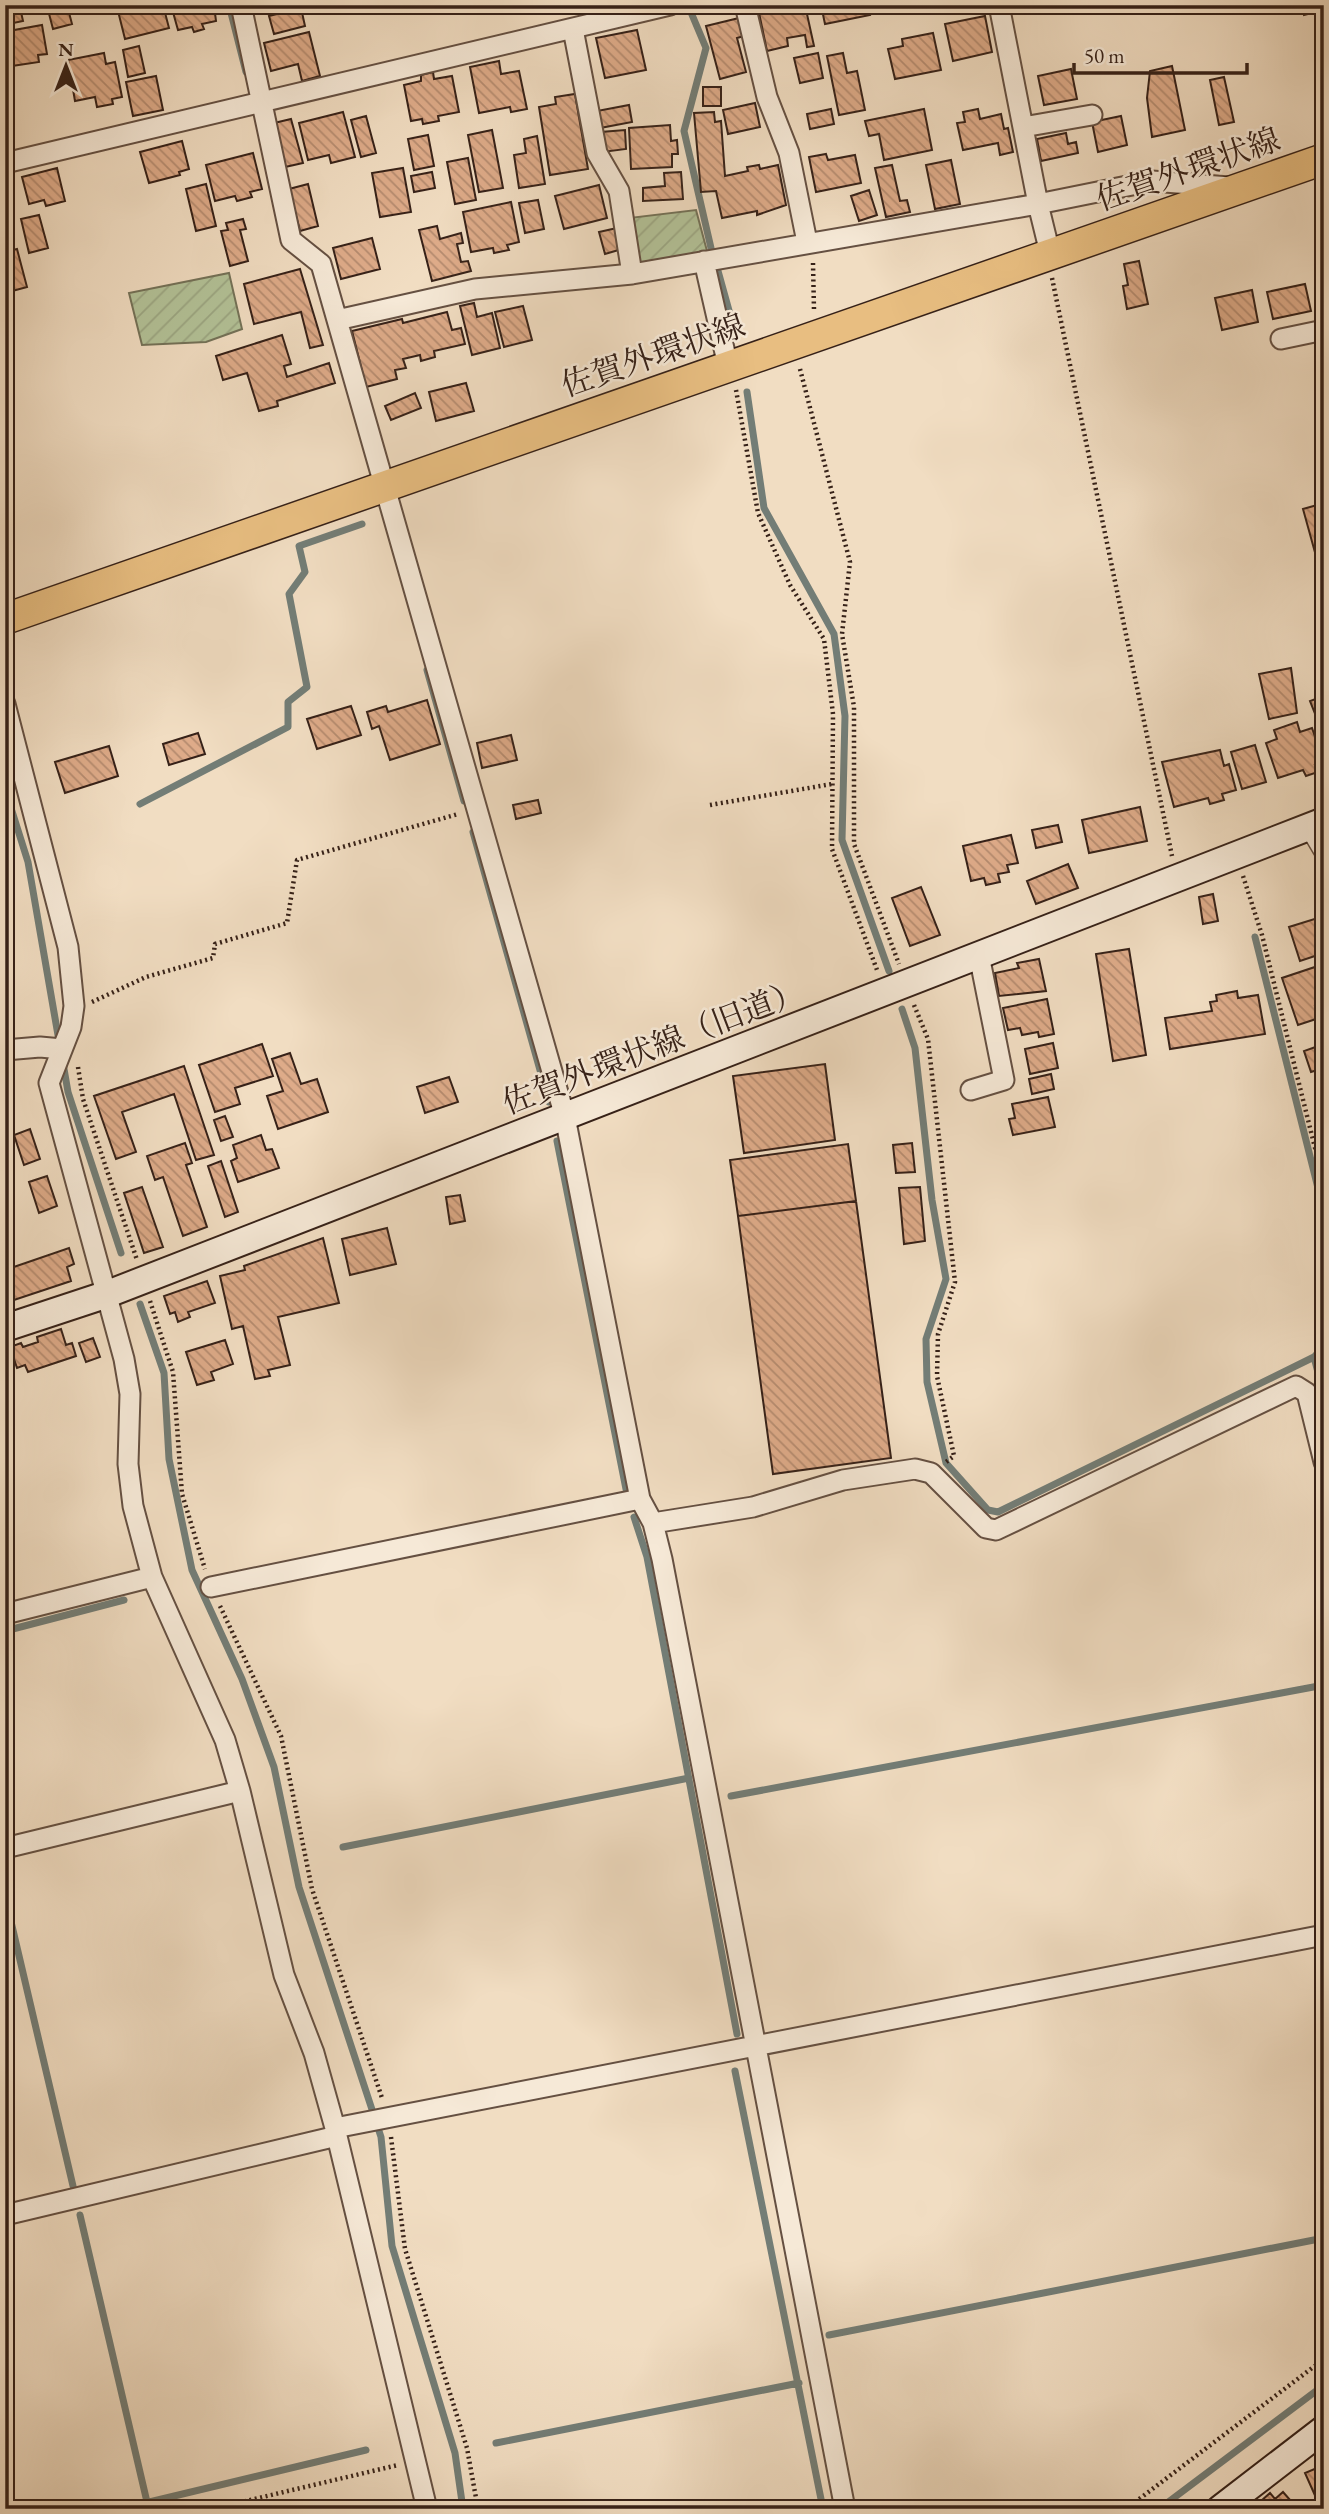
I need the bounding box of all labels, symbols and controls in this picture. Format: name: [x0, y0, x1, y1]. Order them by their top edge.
north arrow: [32, 32, 102, 102]
scale bar: [1074, 32, 1247, 76]
text: N: [58, 37, 74, 62]
text: 50 m: [1084, 42, 1125, 69]
street label: 佐賀外環状線: [1090, 118, 1286, 220]
street label: 佐賀外環状線: [555, 304, 751, 406]
street label: 佐賀外環状線（旧道）: [496, 970, 810, 1124]

